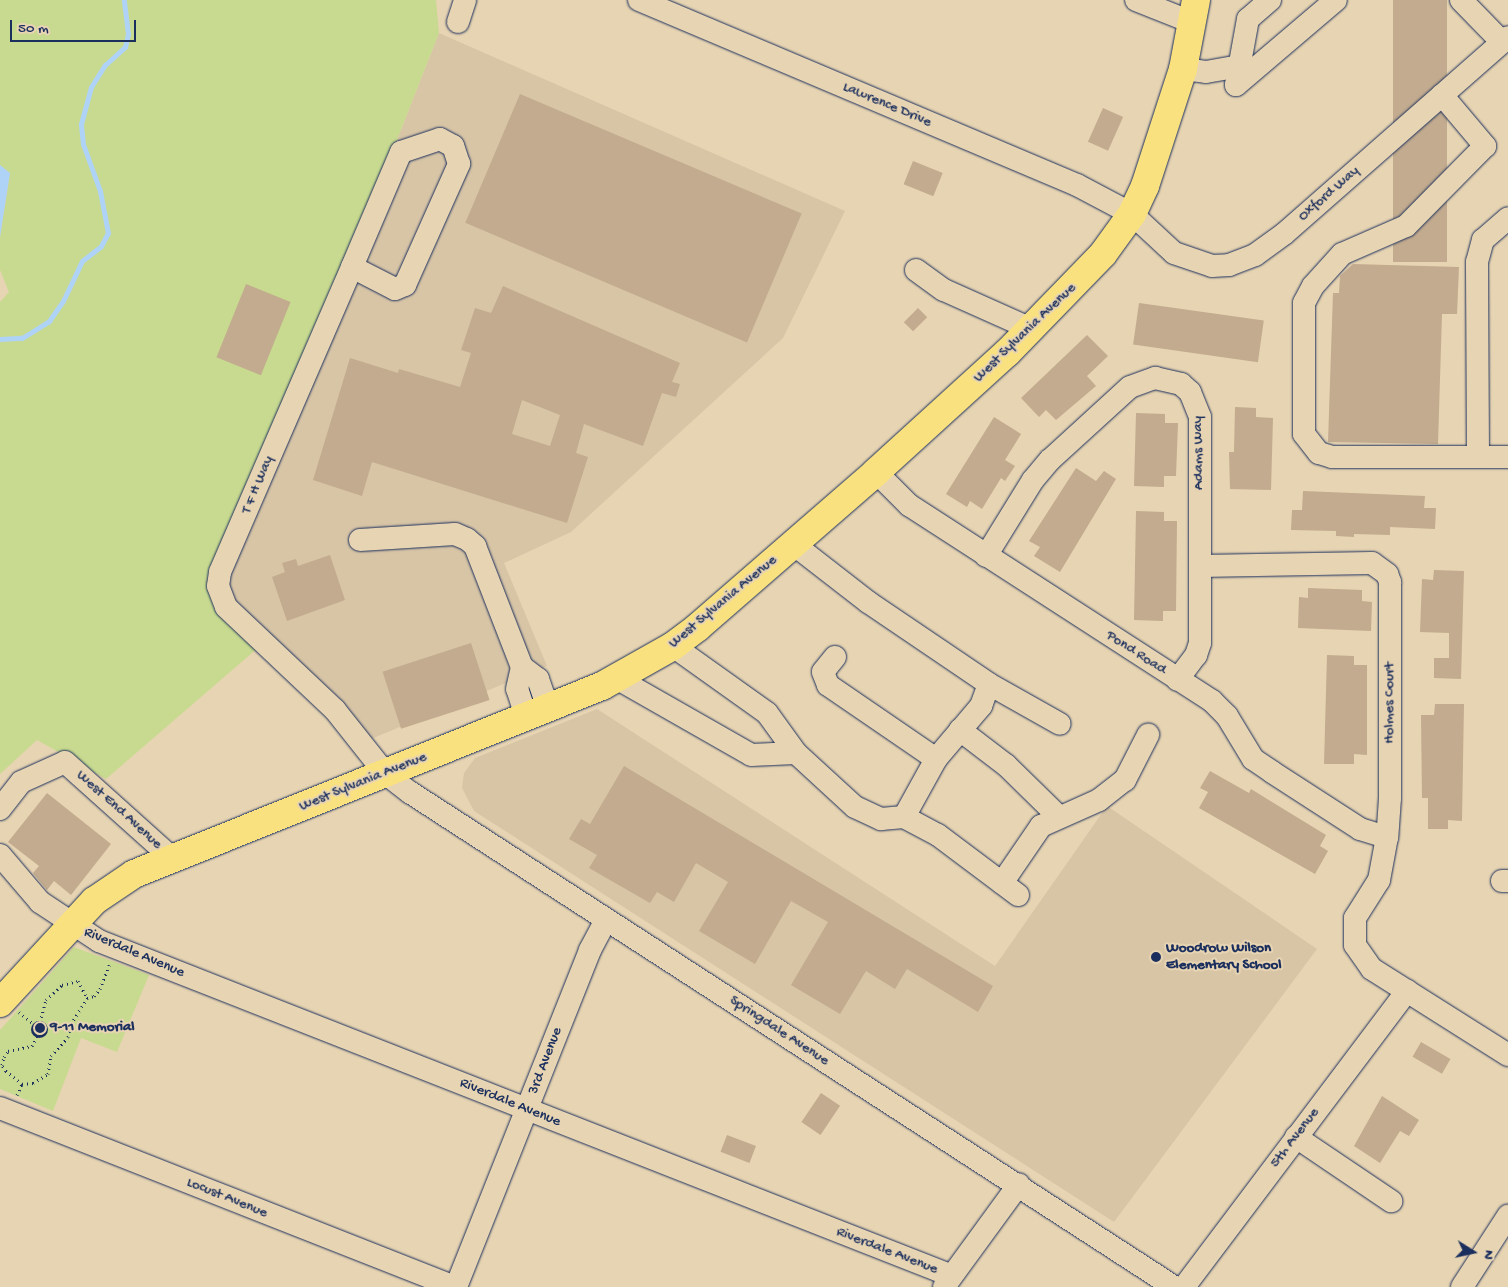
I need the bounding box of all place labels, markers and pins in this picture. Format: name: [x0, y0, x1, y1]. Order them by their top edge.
place label: Woodrow Wilson Elementary School: [1166, 939, 1282, 974]
marker: Woodrow Wilson Elementary School: [1150, 951, 1162, 963]
place label: 9-11 Memorial: [50, 1019, 135, 1037]
marker: 9-11 Memorial: [34, 1022, 46, 1034]

